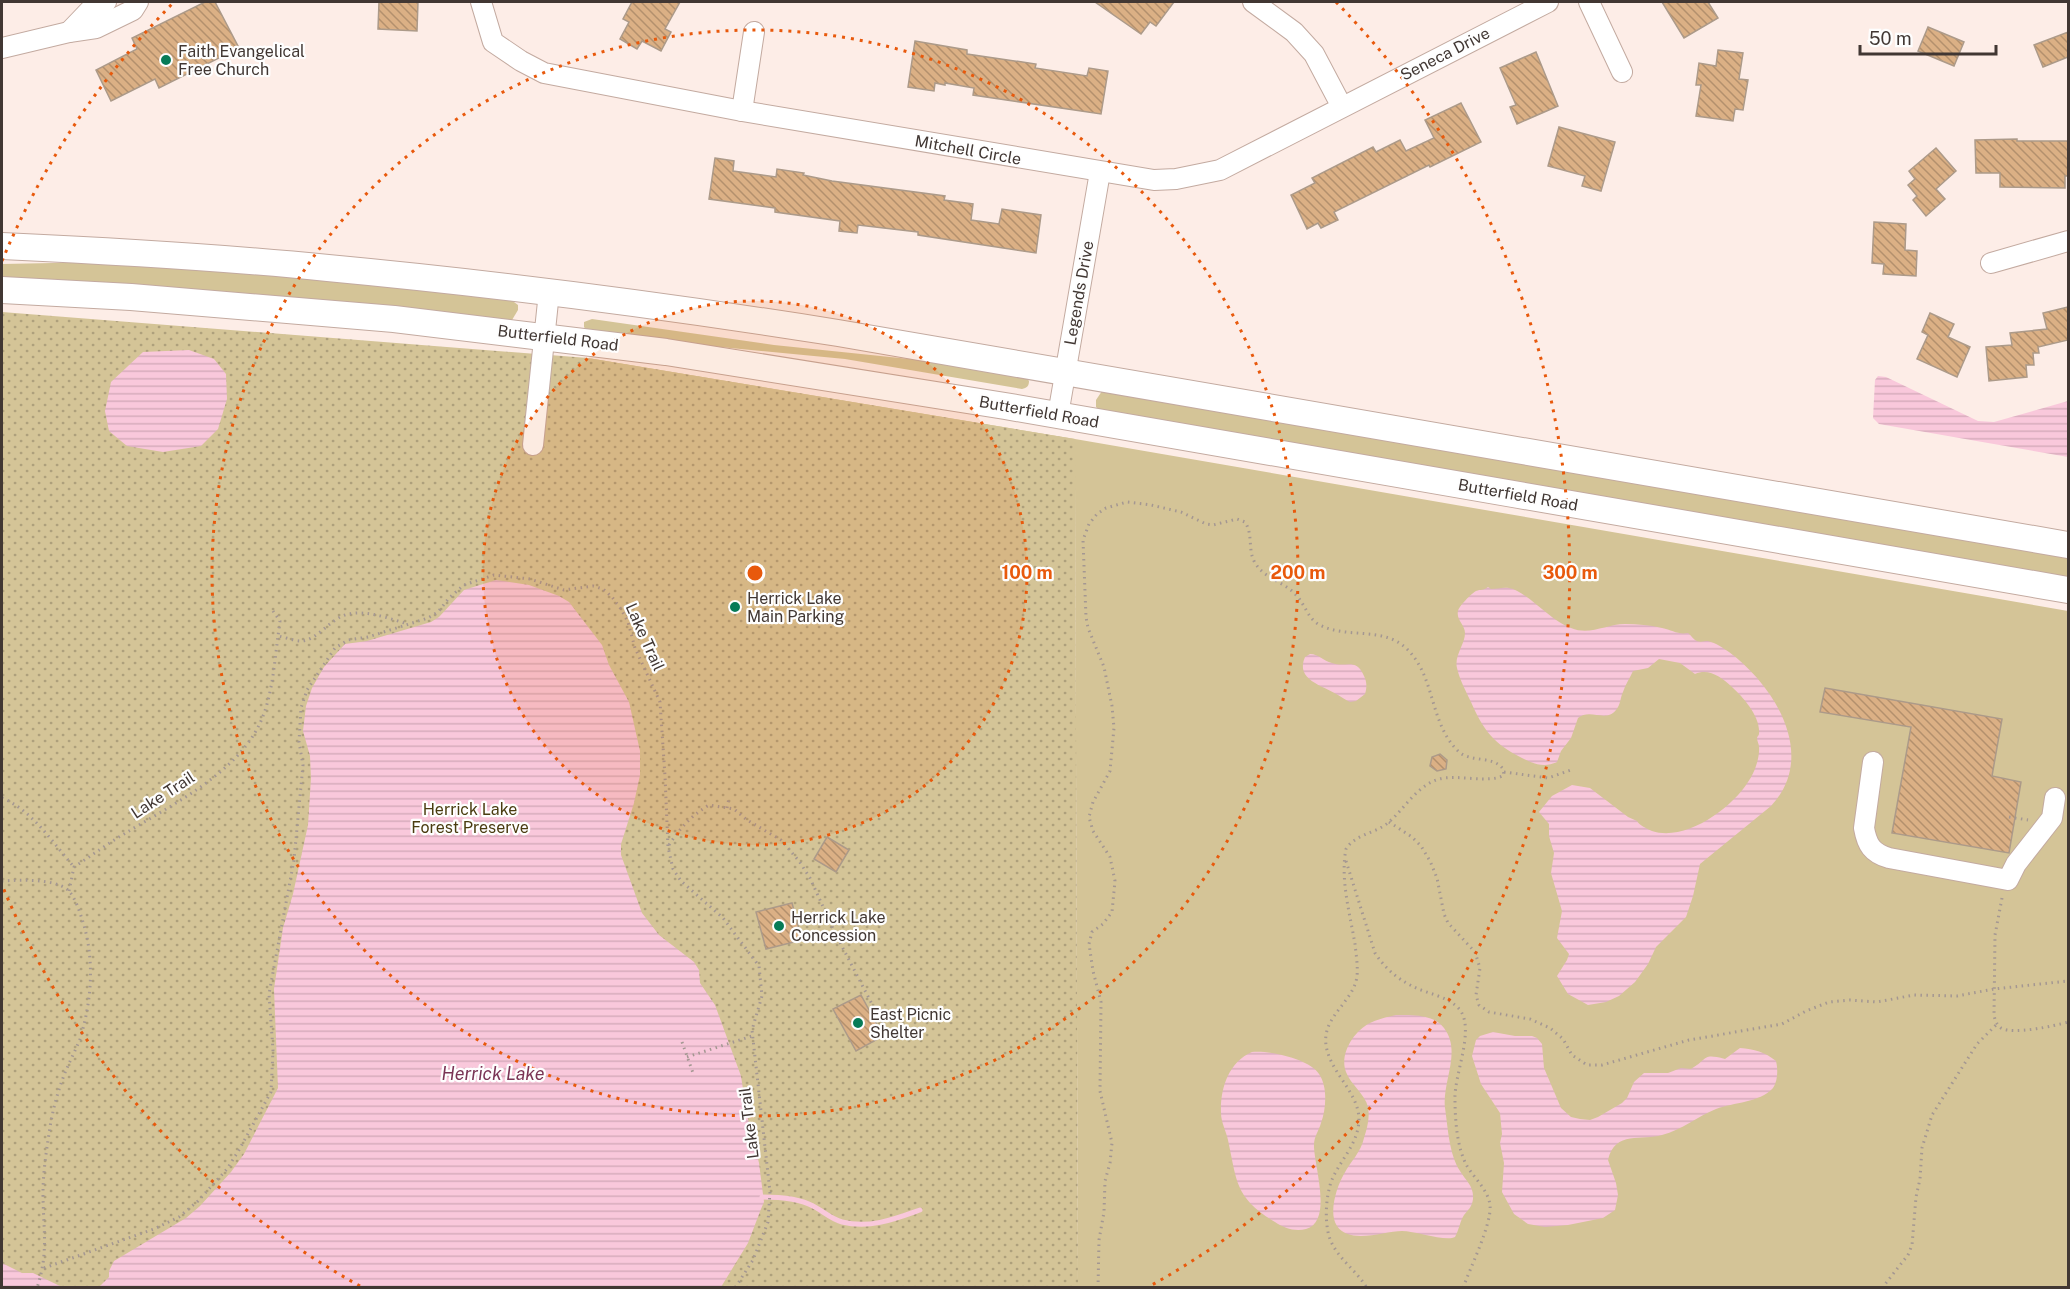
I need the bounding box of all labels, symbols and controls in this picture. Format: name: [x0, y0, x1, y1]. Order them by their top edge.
scale bar: [1860, 18, 1996, 56]
street label: Seneca Drive: [1397, 23, 1493, 85]
text: 50 m: [1869, 28, 1912, 49]
place label: Faith Evangelical Free Church: [178, 42, 305, 79]
marker: Faith Evangelical Free Church: [159, 53, 173, 67]
street label: Mitchell Circle: [913, 131, 1023, 169]
street label: Legends Drive: [1060, 239, 1098, 347]
street label: Butterfield Road: [496, 321, 620, 355]
street label: Butterfield Road: [977, 392, 1101, 432]
street label: Butterfield Road: [1456, 475, 1580, 515]
text: 100 m: [1001, 562, 1053, 583]
text: 200 m: [1271, 562, 1325, 583]
text: 300 m: [1542, 562, 1598, 583]
centre of rings: [745, 563, 765, 583]
place label: Herrick Lake Main Parking: [747, 589, 845, 626]
street label: Lake Trail: [622, 600, 668, 674]
marker: Herrick Lake Main Parking: [728, 600, 742, 614]
street label: Lake Trail: [128, 767, 198, 823]
park label: Herrick Lake Forest Preserve: [411, 800, 529, 837]
place label: Herrick Lake Concession: [791, 908, 886, 945]
marker: Herrick Lake Concession: [772, 919, 786, 933]
place label: East Picnic Shelter: [870, 1005, 951, 1042]
marker: East Picnic Shelter: [851, 1016, 865, 1030]
water label: Herrick Lake: [442, 1063, 545, 1084]
street label: Lake Trail: [735, 1086, 763, 1160]

